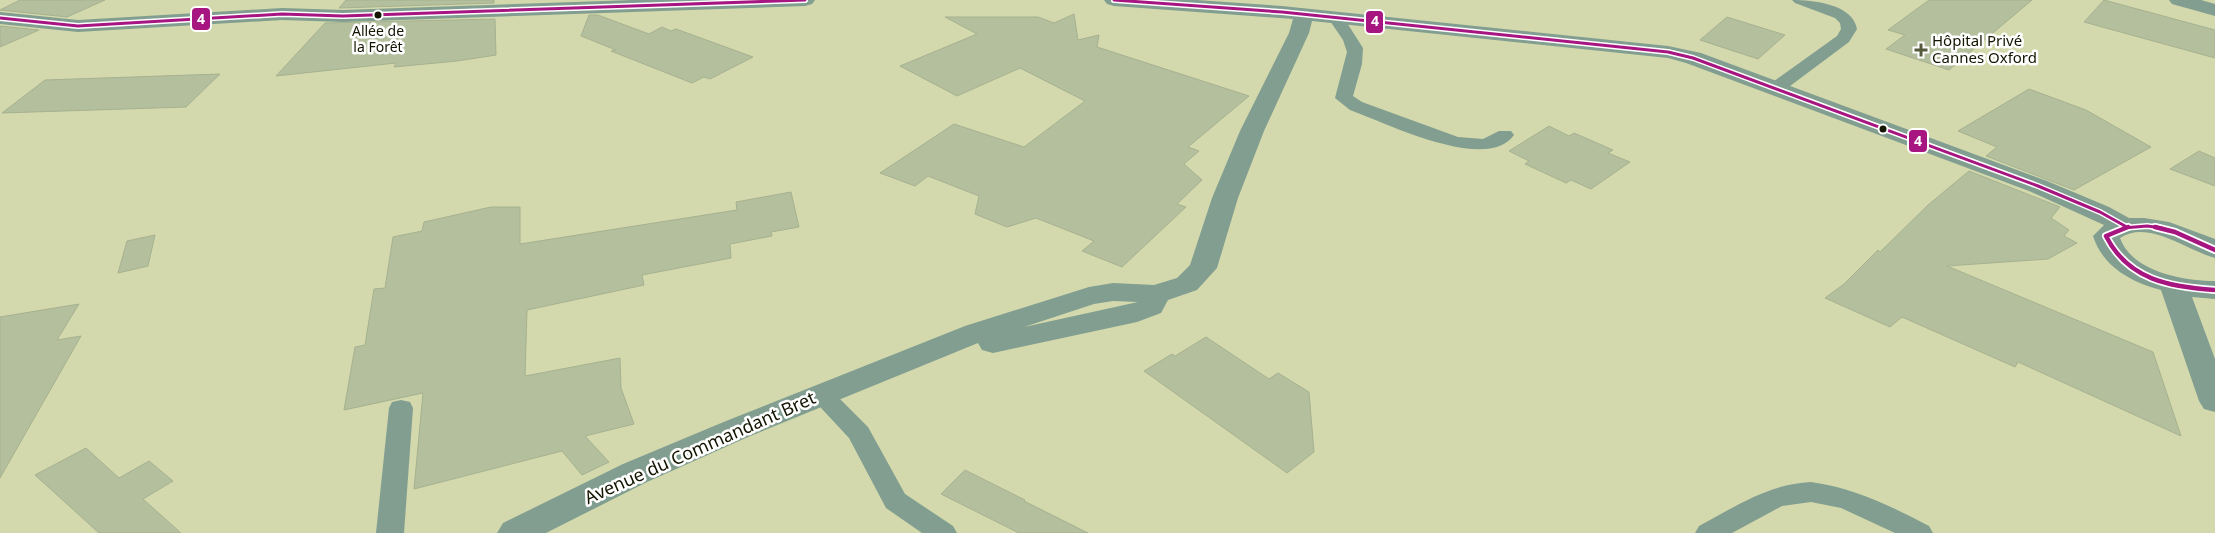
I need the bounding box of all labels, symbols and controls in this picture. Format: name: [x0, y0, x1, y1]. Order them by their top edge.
line badge: 4: [191, 7, 211, 31]
text: 4: [197, 9, 205, 28]
marker: Allée de la Forêt: [373, 10, 383, 20]
line badge: 4: [1365, 10, 1384, 34]
text: 4: [1371, 11, 1379, 30]
place label: Allée de la Forêt: [352, 21, 404, 56]
place label: Hôpital Privé Cannes Oxford: [1932, 30, 2037, 67]
marker: Hôpital Privé Cannes Oxford: [1914, 43, 1928, 57]
unlabelled marker: [1878, 124, 1888, 134]
line badge: 4: [1908, 129, 1928, 153]
text: 4: [1914, 131, 1922, 150]
street label: Avenue du Commandant Bret: [580, 385, 819, 509]

